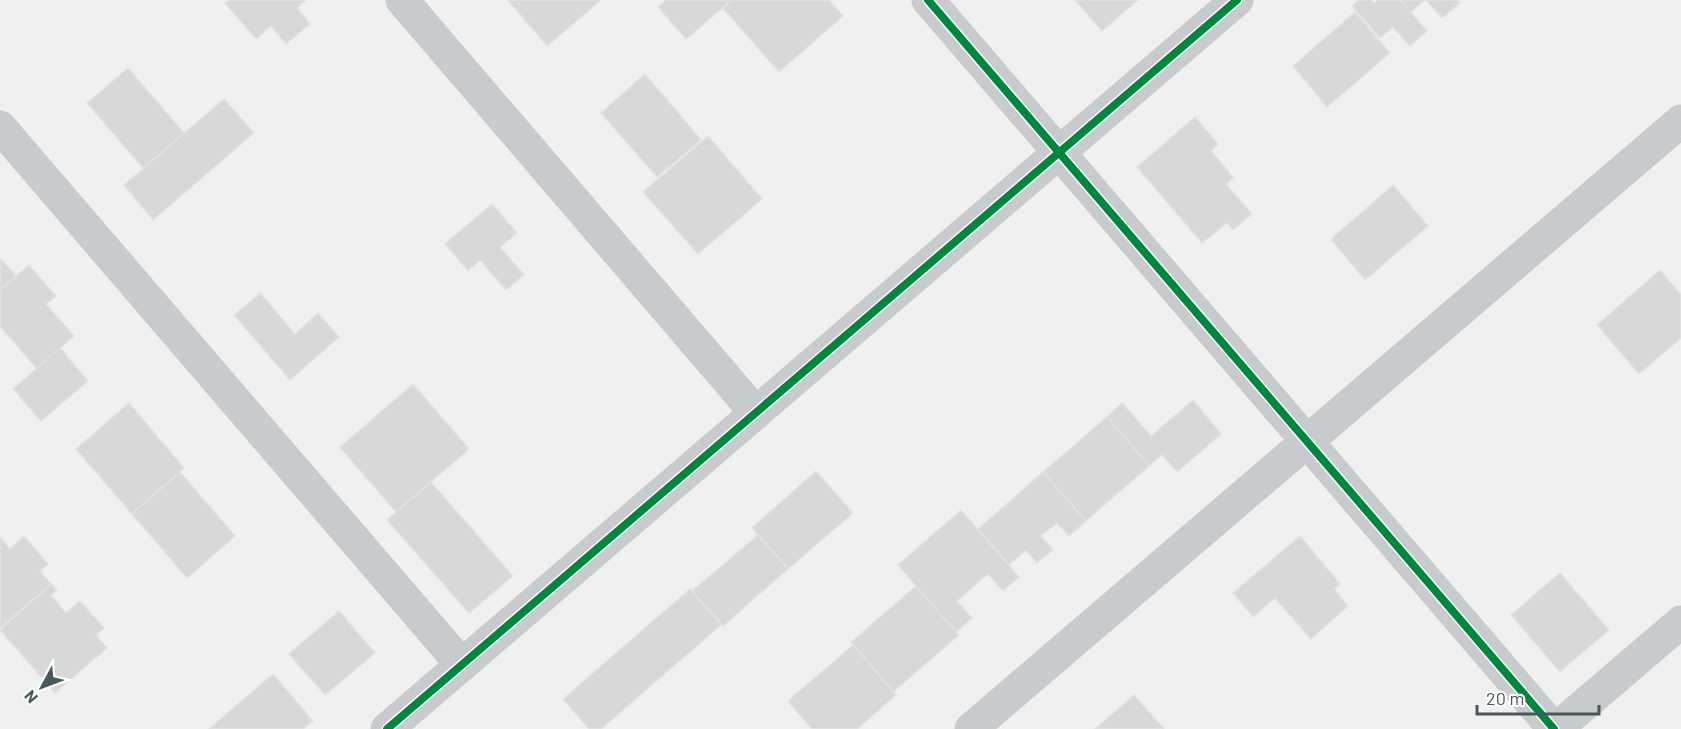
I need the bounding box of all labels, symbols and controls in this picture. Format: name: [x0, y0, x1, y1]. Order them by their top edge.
north arrow: [12, 657, 72, 717]
scale bar: [1477, 678, 1598, 716]
text: N: [20, 687, 41, 707]
text: 20 m: [1486, 687, 1524, 709]

